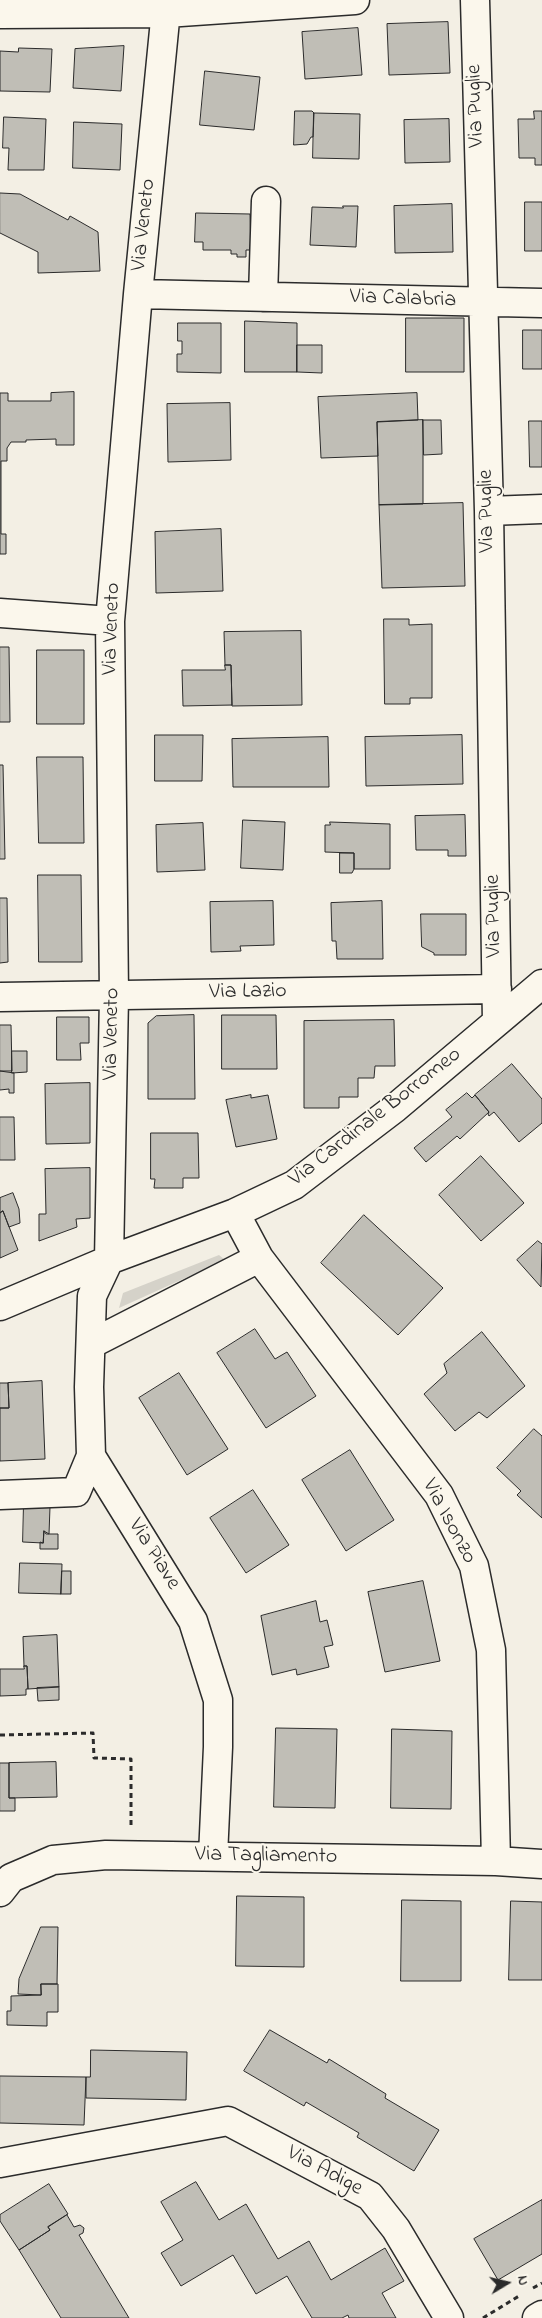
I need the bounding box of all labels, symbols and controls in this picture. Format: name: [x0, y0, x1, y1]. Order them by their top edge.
street label: Via Puglie: [462, 64, 492, 148]
street label: Via Veneto: [127, 178, 163, 272]
street label: Via Calabria: [349, 285, 457, 315]
street label: Via Puglie: [474, 469, 502, 553]
street label: Via Veneto: [98, 582, 128, 676]
street label: Via Puglie: [481, 874, 509, 958]
street label: Via Lazio: [209, 979, 287, 1007]
street label: Via Veneto: [99, 988, 127, 1080]
street label: Via Cardinale Borromeo: [285, 1043, 467, 1193]
street label: Via Isonzo: [415, 1475, 481, 1569]
street label: Via Piave: [121, 1514, 185, 1596]
street label: Via Tagliamento: [195, 1843, 337, 1871]
street label: Via Adige: [281, 2141, 367, 2203]
north arrow: [482, 2258, 532, 2308]
text: N: [511, 2274, 533, 2287]

